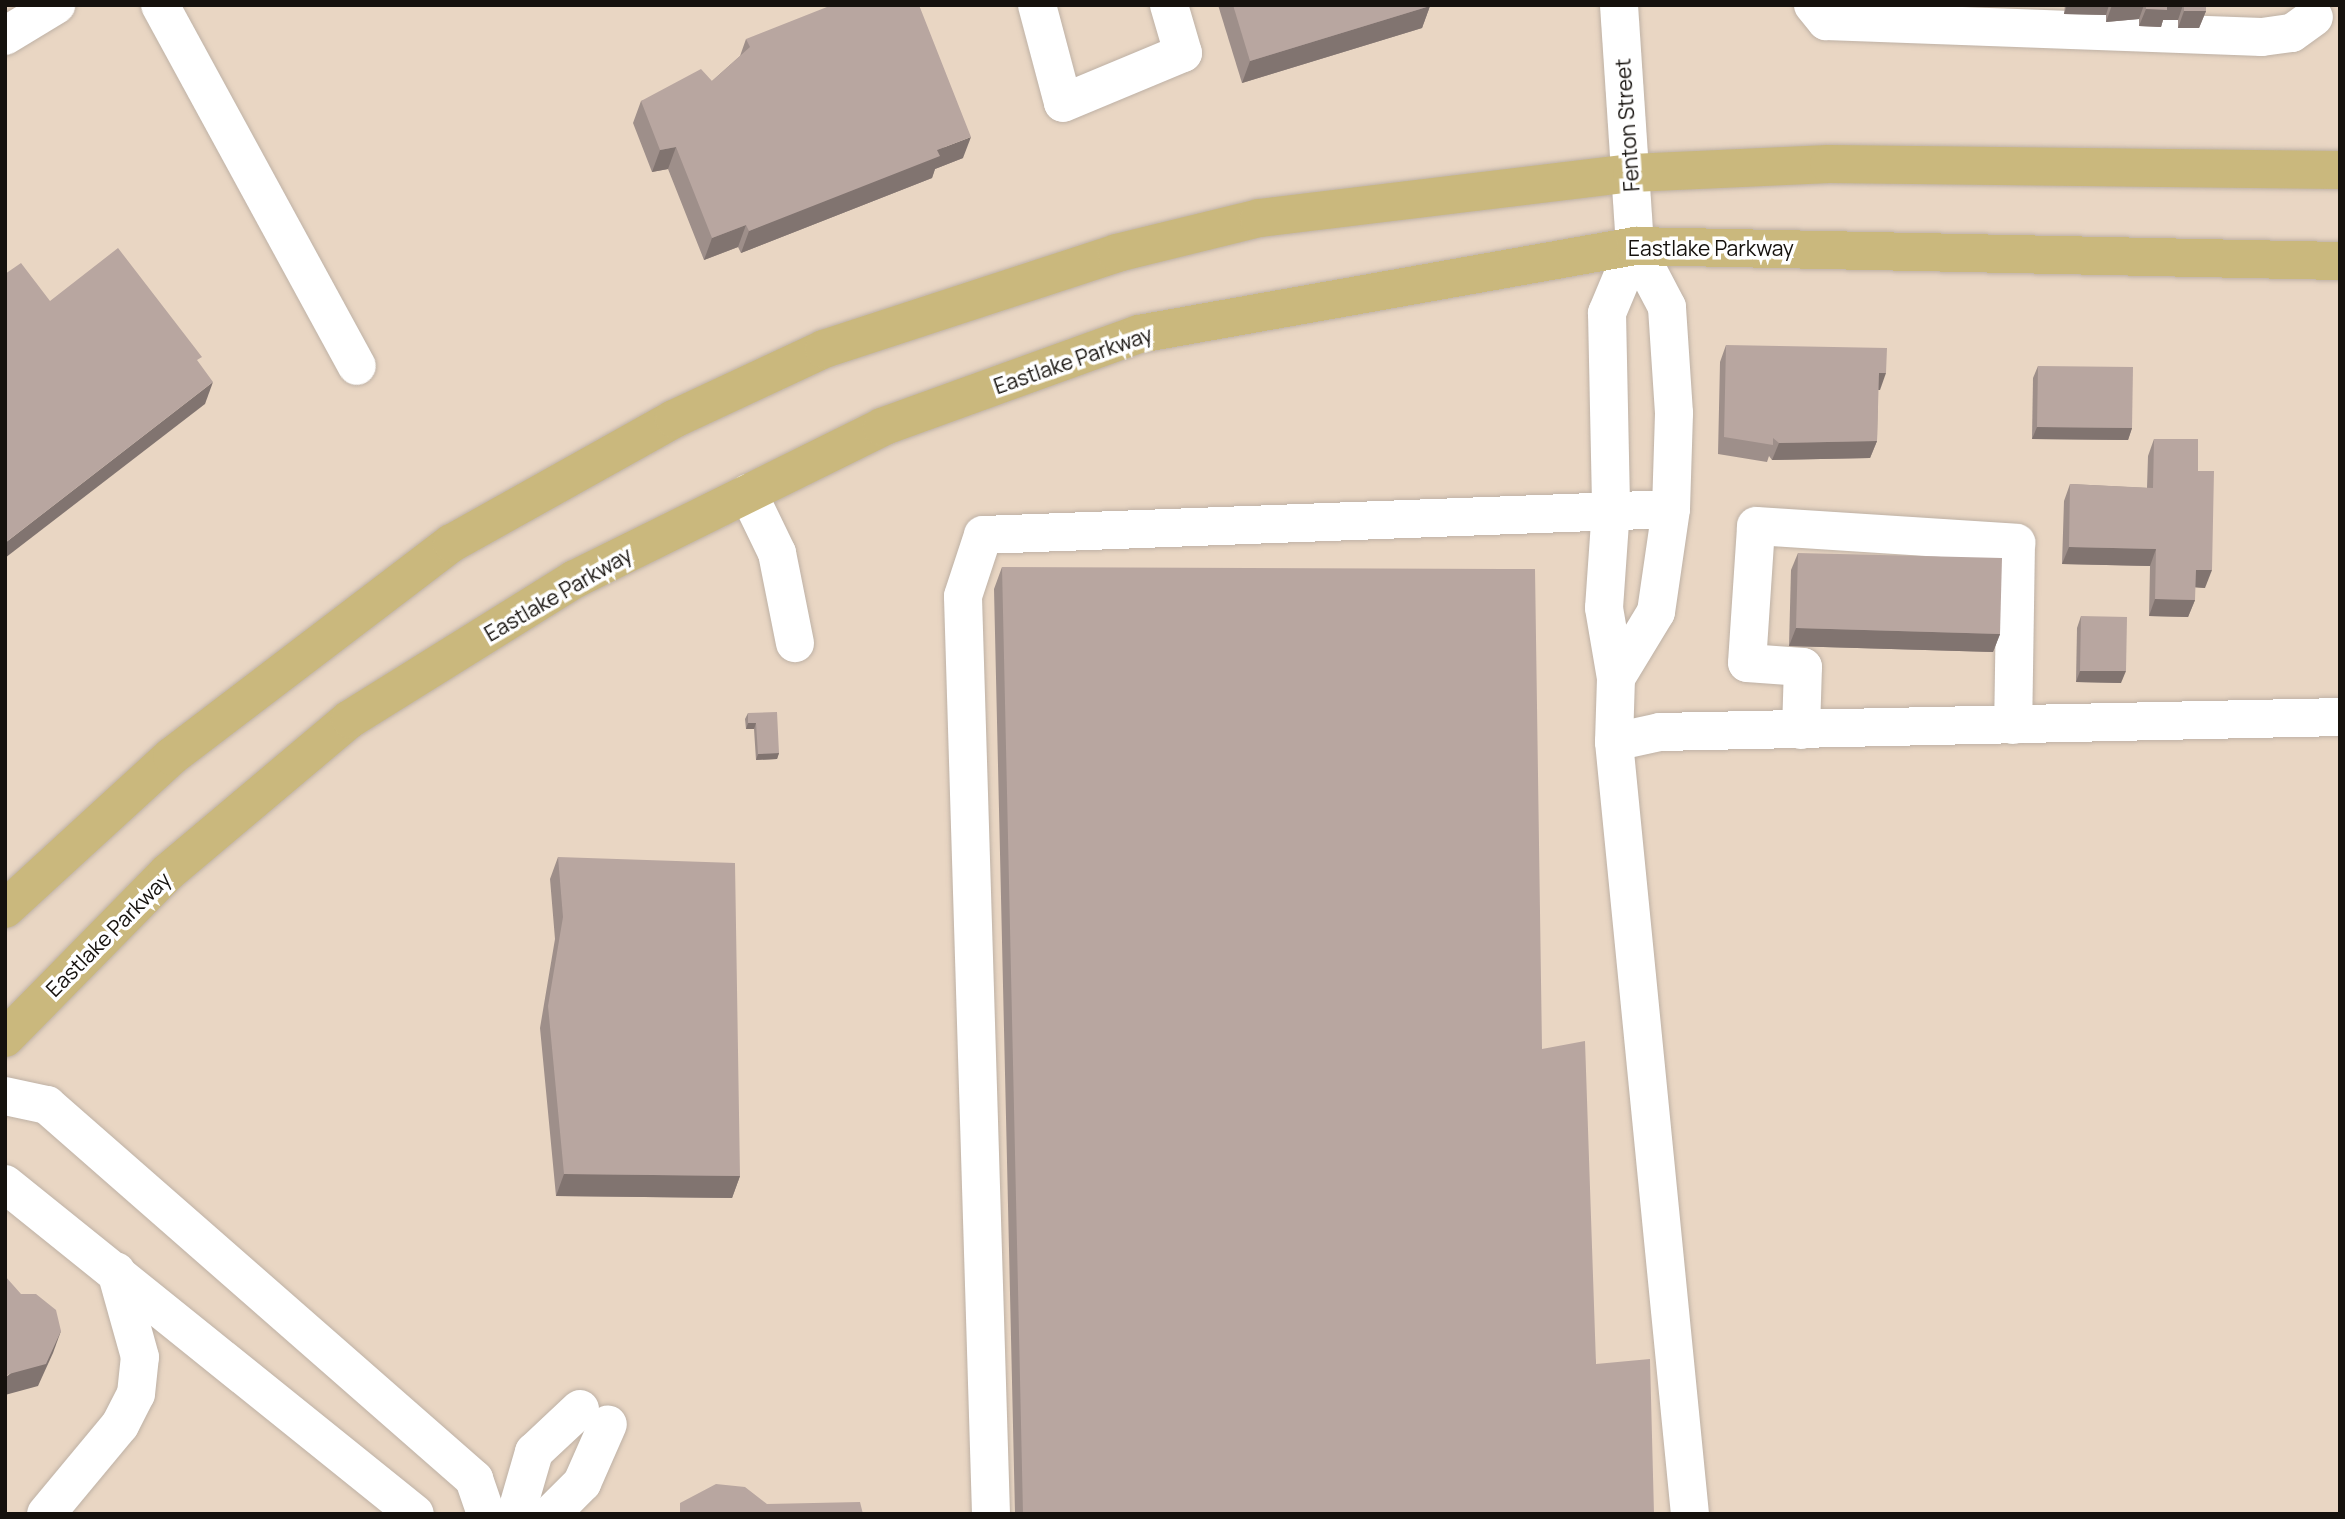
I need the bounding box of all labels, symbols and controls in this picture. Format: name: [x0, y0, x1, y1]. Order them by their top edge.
street label: Fenton Street: [1610, 58, 1644, 192]
street label: Eastlake Parkway: [1628, 235, 1794, 261]
street label: Eastlake Parkway: [991, 321, 1155, 399]
street label: Eastlake Parkway: [480, 542, 636, 646]
street label: Eastlake Parkway: [40, 866, 176, 1002]

